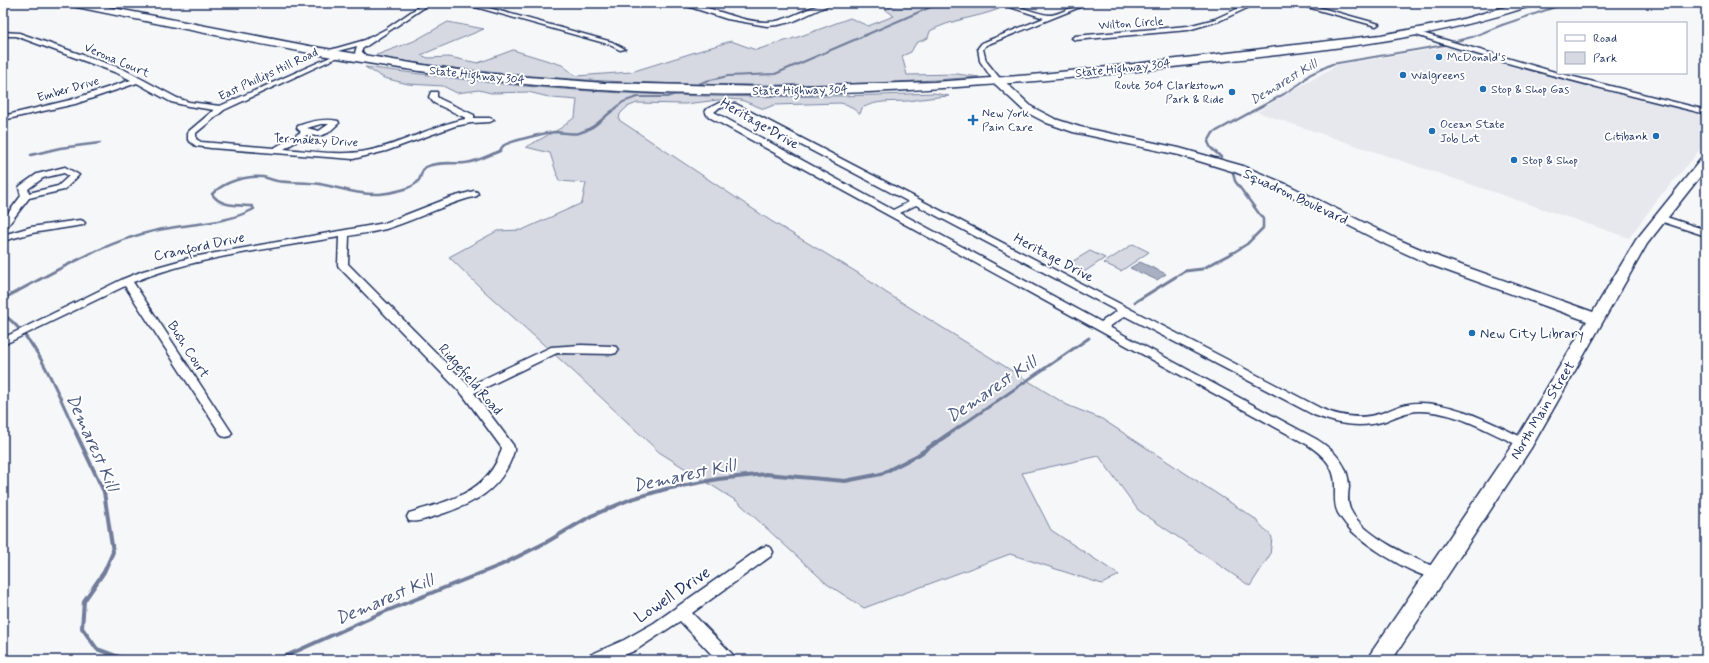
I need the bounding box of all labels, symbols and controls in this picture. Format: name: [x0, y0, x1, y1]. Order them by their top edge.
street label: Wilton Circle: [1098, 14, 1164, 34]
legend: [1557, 22, 1687, 74]
text: Road: [1593, 31, 1617, 47]
street label: Verona Court: [81, 40, 152, 82]
street label: East Phillips Hill Road: [216, 45, 321, 105]
place label: McDonald's: [1447, 50, 1507, 66]
text: Park: [1593, 51, 1617, 67]
marker: McDonald's: [1434, 52, 1444, 62]
water label: Demarest Kill: [1247, 54, 1322, 109]
street label: State Highway 304: [1075, 56, 1172, 83]
street label: State Highway 304: [428, 63, 525, 90]
place label: Walgreens: [1411, 68, 1465, 84]
marker: Walgreens: [1398, 70, 1408, 80]
street label: Ember Drive: [36, 74, 101, 106]
place label: Route 304 Clarkstown Park & Ride: [1115, 78, 1224, 108]
street label: State Highway 304: [752, 82, 848, 101]
place label: Stop & Shop Gas: [1491, 82, 1569, 98]
marker: Stop & Shop Gas: [1478, 84, 1488, 94]
marker: Route 304 Clarkstown Park & Ride: [1227, 87, 1237, 97]
street label: Heritage Drive: [717, 94, 802, 154]
place label: New York Pain Care: [982, 106, 1033, 136]
marker: New York Pain Care: [967, 114, 979, 126]
place label: Ocean State Job Lot: [1440, 117, 1505, 147]
marker: Ocean State Job Lot: [1427, 126, 1437, 136]
place label: Citibank: [1604, 129, 1648, 145]
street label: Termakay Drive: [273, 131, 359, 151]
marker: Citibank: [1651, 131, 1661, 141]
place label: Stop & Shop: [1522, 153, 1578, 169]
marker: Stop & Shop: [1509, 155, 1519, 165]
street label: Squadron Boulevard: [1240, 165, 1351, 229]
street label: Cranford Drive: [152, 229, 247, 267]
street label: Heritage Drive: [1010, 229, 1097, 287]
street label: Bush Court: [163, 318, 213, 382]
place label: New City Library: [1480, 325, 1584, 343]
marker: New City Library: [1467, 328, 1477, 338]
street label: Ridgefield Road: [434, 340, 506, 420]
water label: Demarest Kill: [942, 349, 1043, 429]
street label: North Main Street: [1506, 358, 1579, 463]
water label: Demarest Kill: [60, 390, 125, 497]
water label: Demarest Kill: [631, 453, 740, 499]
street label: Lowell Drive: [630, 561, 715, 628]
water label: Demarest Kill: [332, 568, 439, 631]

